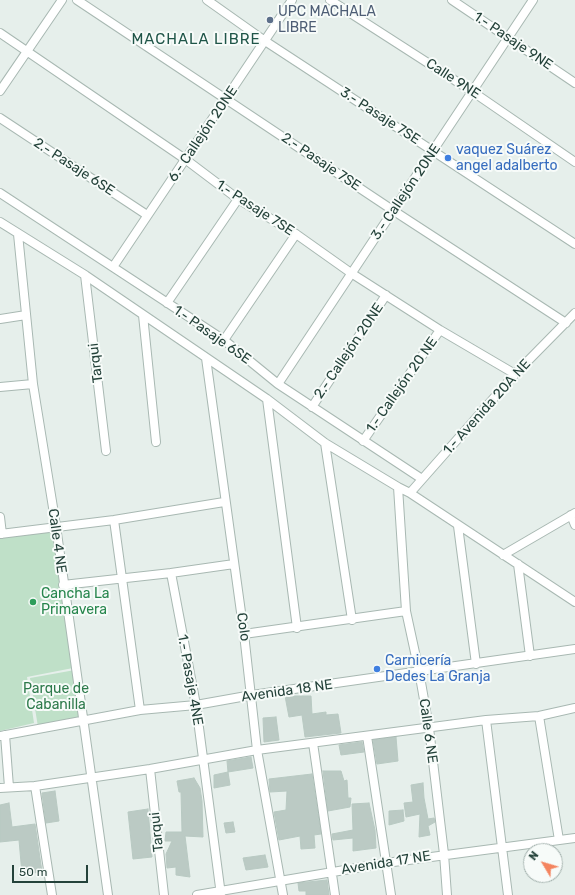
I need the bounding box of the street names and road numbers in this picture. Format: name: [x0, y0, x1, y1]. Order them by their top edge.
street label: 1.- Pasaje 9NE: [470, 8, 556, 74]
street label: Calle 9NE: [423, 55, 483, 103]
street label: 6.- Callejón 20NE: [165, 83, 241, 185]
street label: 3.- Pasaje 7SE: [337, 84, 423, 148]
street label: 2.- Pasaje 7SE: [278, 129, 364, 195]
street label: 2.- Pasaje 6SE: [30, 135, 118, 199]
street label: 3.- Callejón 20NE: [368, 141, 444, 243]
street label: 1.- Pasaje 7SE: [213, 177, 297, 239]
street label: 2.- Callejón 20NE: [311, 300, 387, 402]
street label: 1.- Pasaje 6SE: [170, 302, 254, 368]
street label: 1.- Callejón 20 NE: [363, 334, 441, 436]
street label: Tarqui: [85, 342, 107, 384]
street label: 1.- Avenida 20A NE: [440, 356, 534, 458]
street label: Calle 4 NE: [44, 507, 70, 575]
street label: Colo: [233, 612, 253, 642]
street label: 1.- Pasaje 4NE: [174, 633, 206, 727]
street label: Avenida 18 NE: [240, 676, 334, 706]
street label: Calle 6 NE: [415, 698, 441, 764]
street label: Tarqui: [147, 811, 167, 853]
street label: Avenida 17 NE: [340, 848, 432, 878]

